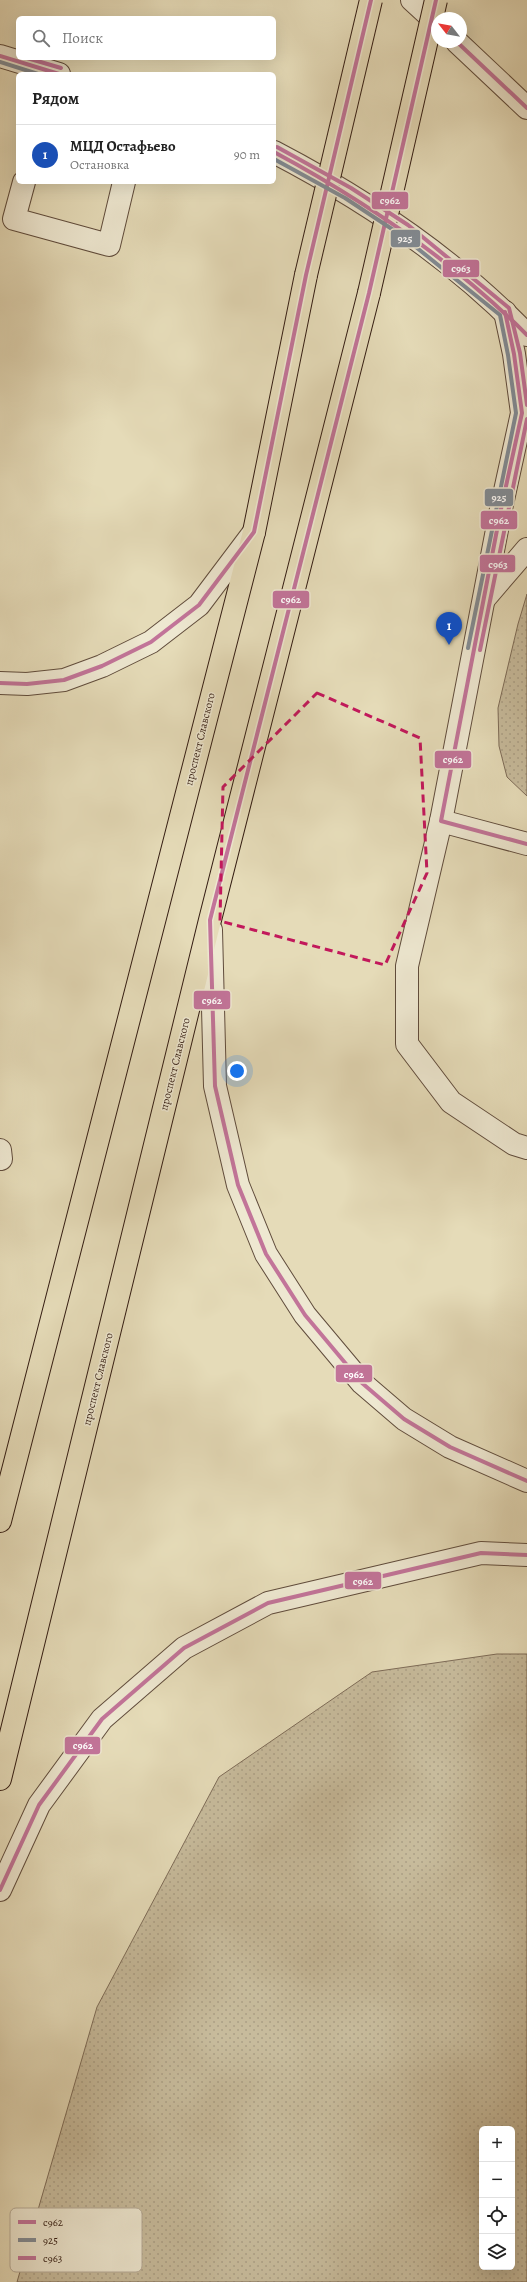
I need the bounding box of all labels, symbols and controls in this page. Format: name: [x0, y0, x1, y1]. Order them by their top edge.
north arrow: [431, 12, 467, 48]
search box: [16, 16, 276, 60]
icon: search: [30, 27, 52, 49]
text: Поиск: [62, 28, 103, 48]
text: Рядом: [32, 87, 79, 110]
text: МЦД Остафьево: [70, 136, 176, 156]
text: 1: [43, 146, 47, 163]
text: 90 m: [234, 146, 260, 163]
text: Остановка: [70, 156, 129, 173]
line badge: с962: [371, 191, 409, 210]
text: с962: [380, 193, 401, 208]
line badge: 925: [390, 229, 421, 248]
text: 925: [397, 231, 413, 246]
line badge: с963: [442, 259, 480, 278]
text: с963: [451, 261, 471, 276]
line badge: 925: [484, 488, 514, 507]
text: 925: [491, 490, 507, 505]
line badge: с962: [480, 510, 518, 530]
text: с962: [489, 513, 510, 528]
line badge: с963: [479, 554, 516, 573]
text: с963: [488, 557, 508, 572]
line badge: с962: [272, 590, 310, 609]
text: с962: [281, 592, 302, 607]
pin: 1: [436, 612, 462, 645]
street label: проспект Славского: [181, 691, 219, 787]
line badge: с962: [434, 750, 472, 769]
text: с962: [443, 752, 464, 767]
line badge: с962: [193, 990, 231, 1010]
text: с962: [202, 993, 223, 1008]
street label: проспект Славского: [156, 1016, 194, 1112]
your location: [227, 1061, 247, 1081]
street label: проспект Славского: [79, 1331, 117, 1427]
line badge: с962: [335, 1364, 373, 1383]
text: с962: [344, 1367, 365, 1382]
line badge: с962: [344, 1571, 382, 1590]
text: с962: [353, 1574, 374, 1589]
line badge: с962: [64, 1736, 101, 1755]
text: с962: [73, 1738, 94, 1753]
map controls: [479, 2126, 515, 2270]
button: +: [479, 2126, 515, 2162]
button: −: [479, 2162, 515, 2198]
button: locate: [479, 2198, 515, 2234]
legend: [10, 2208, 142, 2272]
text: с962: [43, 2215, 63, 2230]
text: 925: [43, 2233, 58, 2248]
button: layers: [479, 2234, 515, 2270]
text: с963: [43, 2251, 62, 2266]

